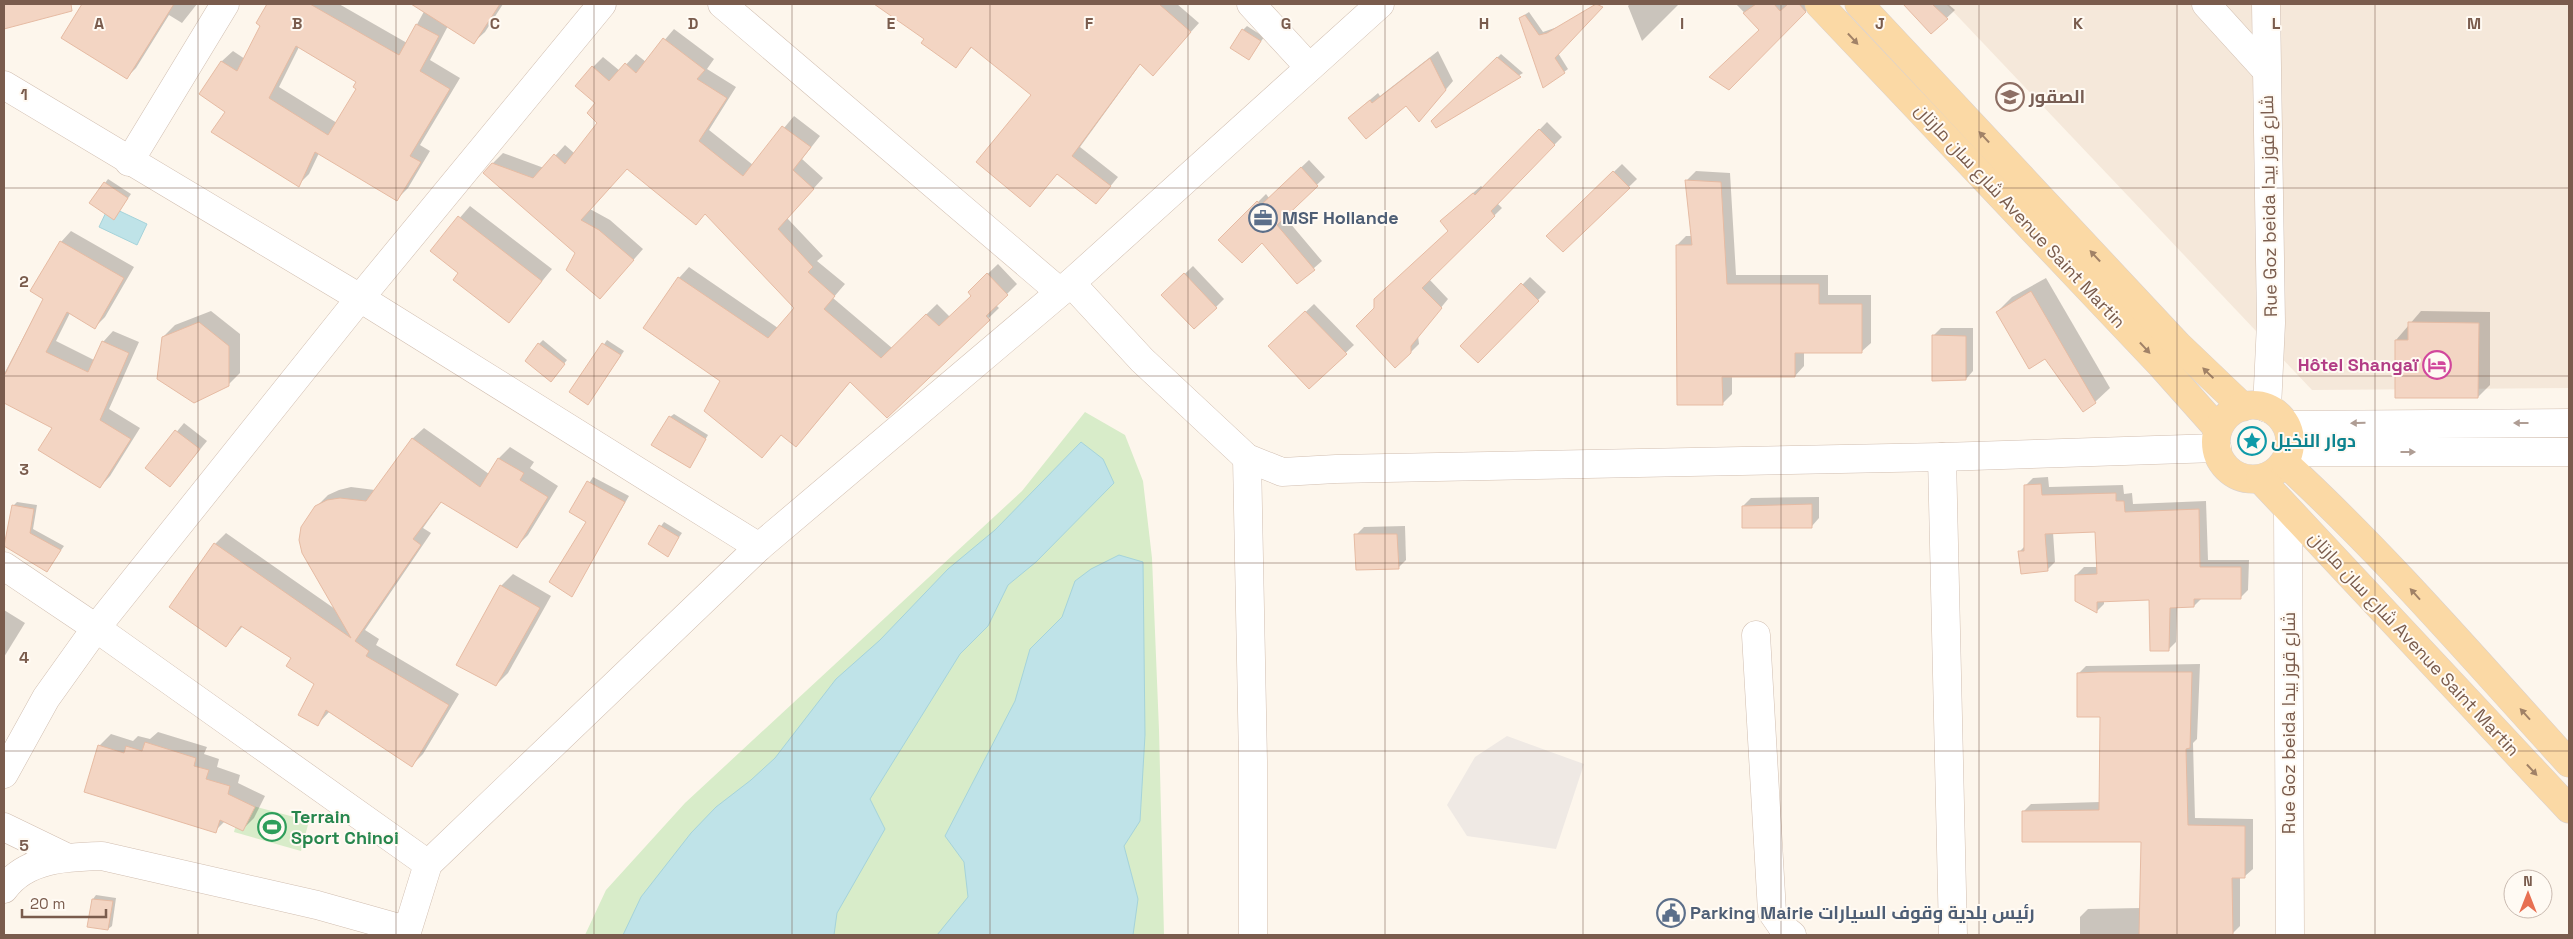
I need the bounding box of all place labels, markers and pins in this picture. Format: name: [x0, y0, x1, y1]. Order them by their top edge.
school or university icon: الصقور: [1995, 82, 2025, 112]
place label: الصقور: [2028, 85, 2085, 108]
office icon: MSF Hollande: [1248, 203, 1278, 233]
place label: MSF Hollande: [1282, 206, 1399, 229]
hotel icon: Hôtel Shangaï: [2422, 350, 2452, 380]
place label: Hôtel Shangaï: [2298, 353, 2419, 376]
place icon: دوار النخيل: [2237, 426, 2267, 456]
place label: دوار النخيل: [2271, 429, 2356, 452]
place label: Terrain Sport Chinoi: [291, 805, 399, 849]
sports icon: Terrain Sport Chinoi: [257, 812, 287, 842]
public building icon: Parking Mairie رئيس بلدية وقوف السيارات: [1656, 898, 1686, 928]
place label: Parking Mairie رئيس بلدية وقوف السيارات: [1690, 901, 2035, 924]

